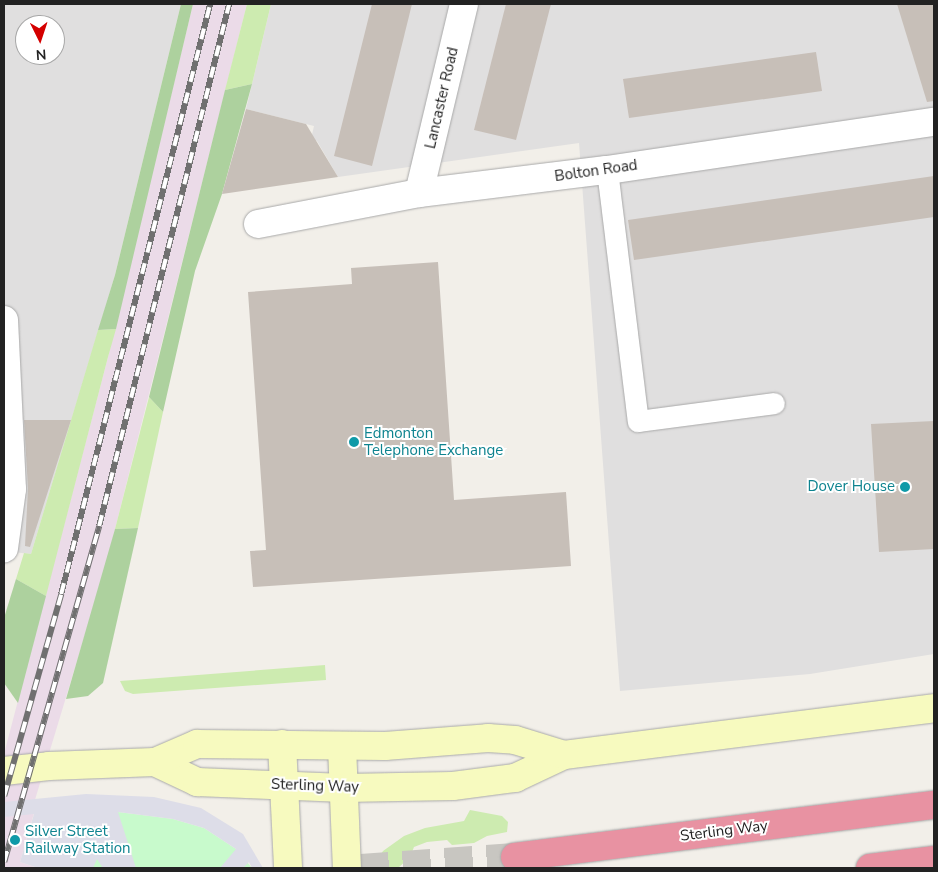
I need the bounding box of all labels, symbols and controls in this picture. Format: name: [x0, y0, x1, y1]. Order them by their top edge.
north arrow: [15, 15, 65, 65]
text: N: [35, 45, 47, 64]
street label: Lancaster Road: [422, 45, 462, 151]
street label: Bolton Road: [553, 156, 639, 186]
place label: Edmonton Telephone Exchange: [364, 424, 503, 459]
marker: Edmonton Telephone Exchange: [348, 436, 360, 448]
place label: Dover House: [807, 478, 895, 496]
marker: Dover House: [899, 481, 911, 493]
street label: Sterling Way: [271, 775, 359, 797]
street label: Sterling Way: [679, 817, 769, 845]
place label: Silver Street Railway Station: [25, 822, 131, 857]
marker: Silver Street Railway Station: [9, 834, 21, 846]

